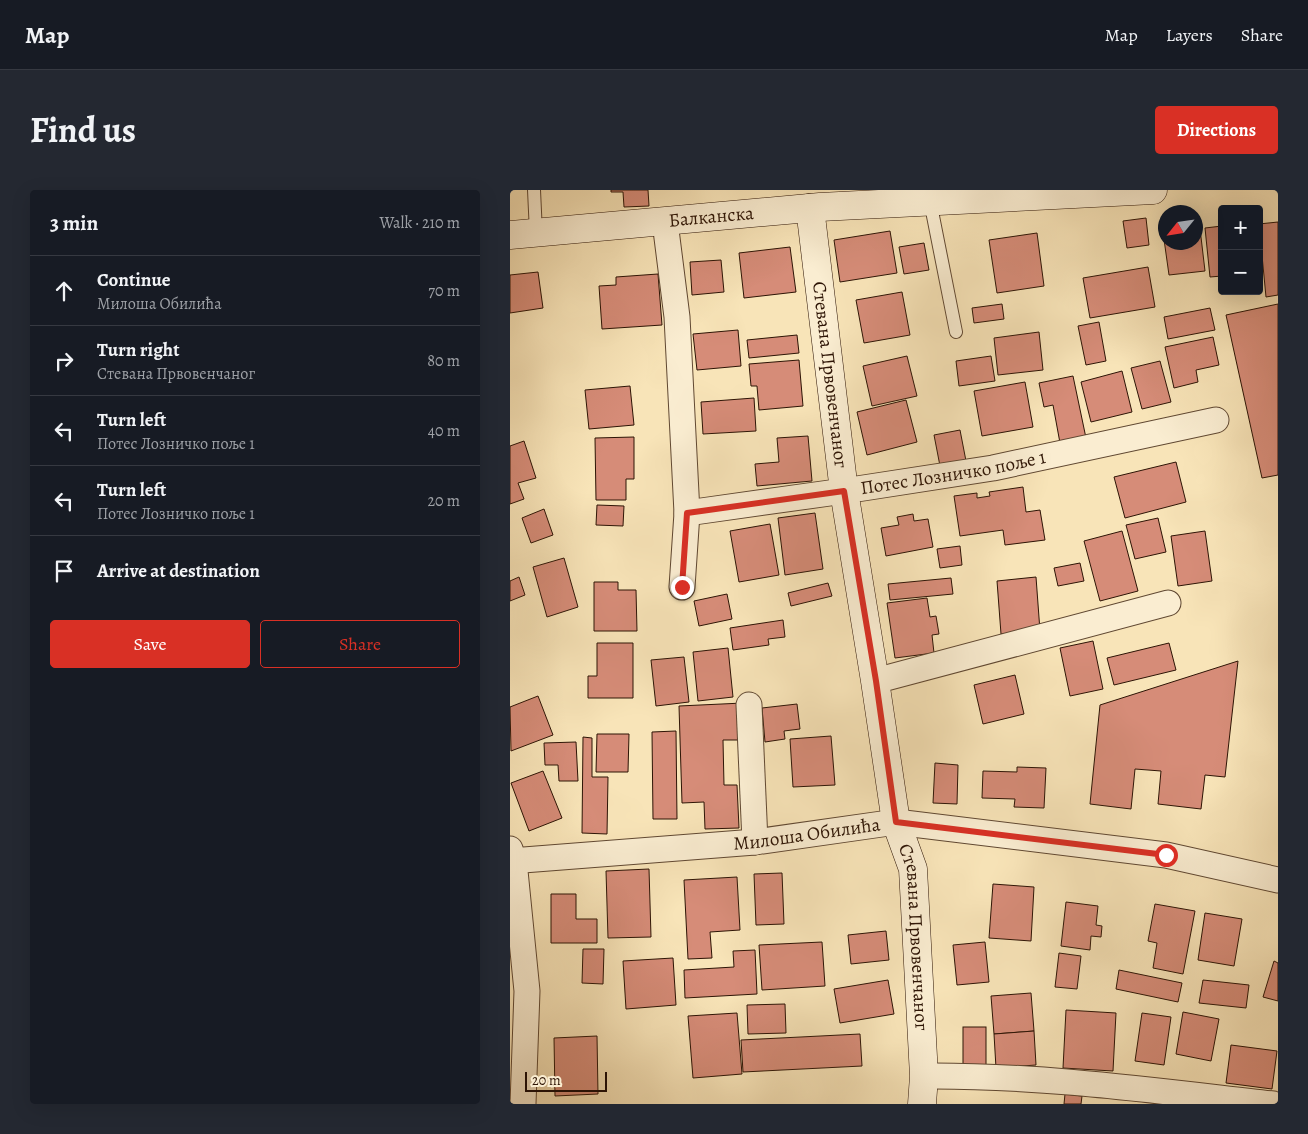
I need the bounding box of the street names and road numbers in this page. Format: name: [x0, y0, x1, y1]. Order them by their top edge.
street label: Балканска: [668, 200, 755, 234]
street label: Стевана Првовенчаног: [806, 280, 854, 470]
street label: Потес Лозничко поље 1: [859, 444, 1048, 501]
street label: Милоша Обилића: [732, 811, 882, 857]
street label: Стевана Првовенчаног: [892, 840, 935, 1031]

